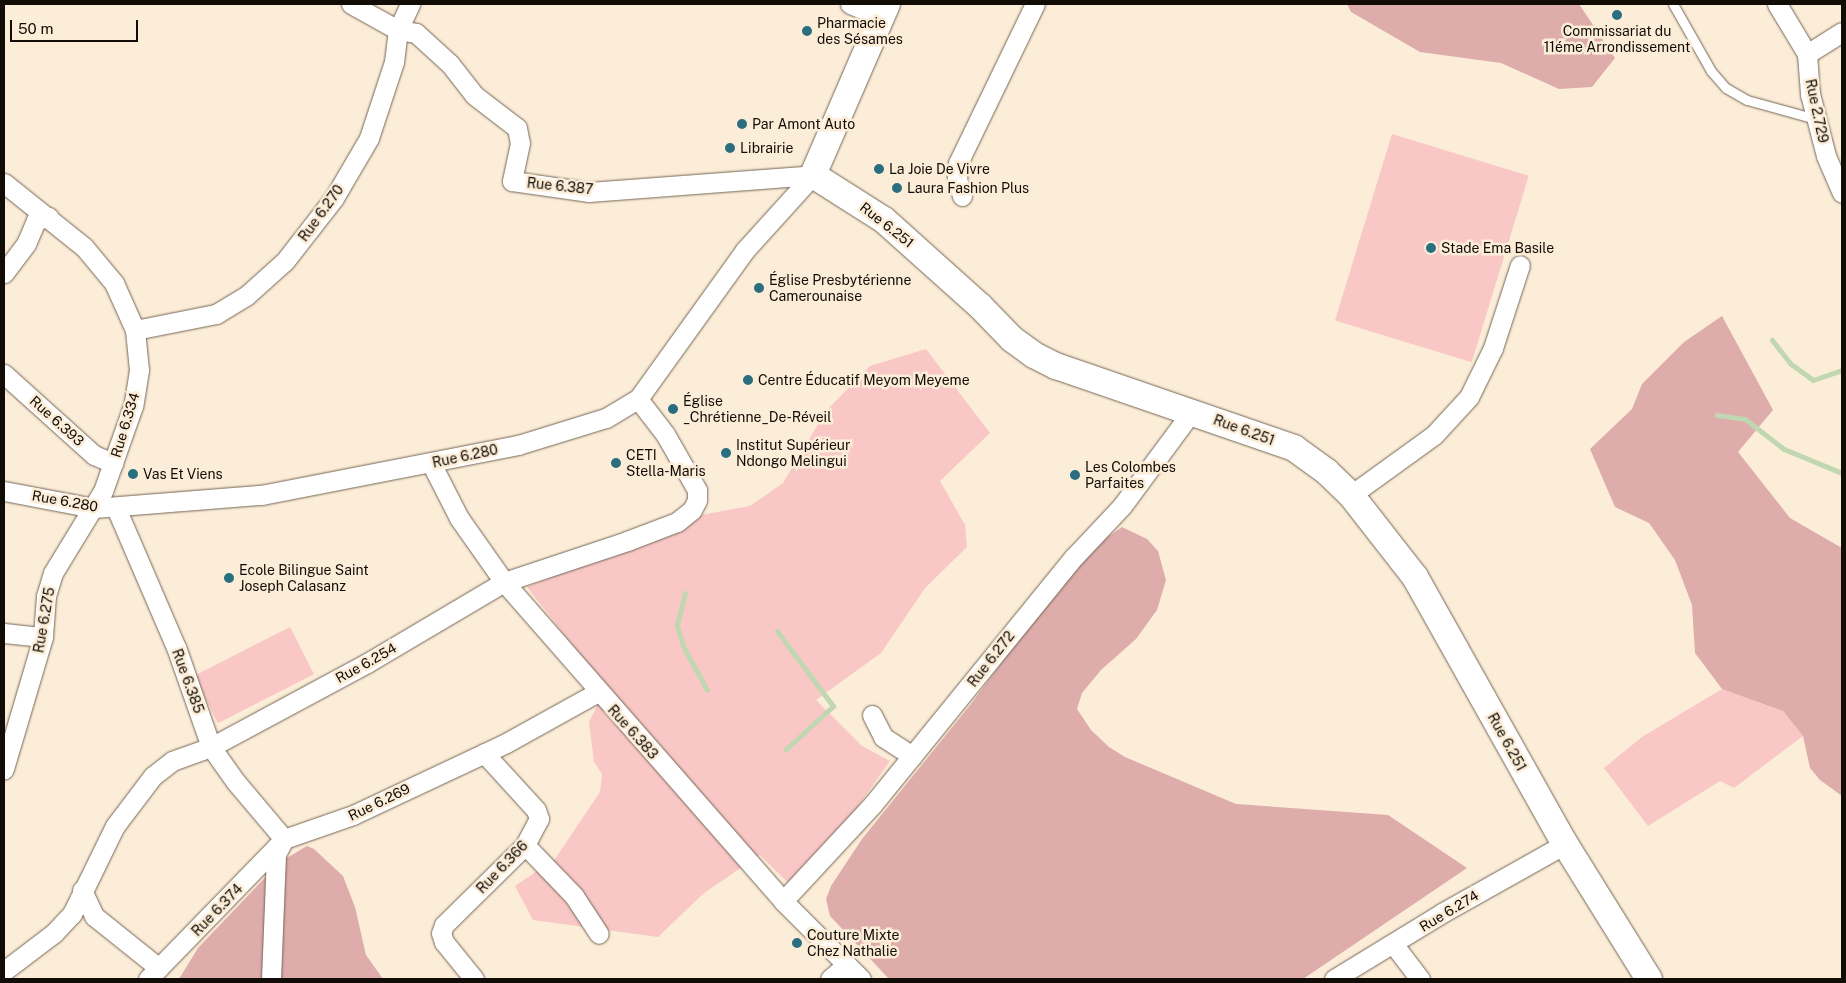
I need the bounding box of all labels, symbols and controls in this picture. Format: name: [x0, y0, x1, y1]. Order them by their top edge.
marker: Commissariat du 11éme Arrondissement: [1611, 9, 1623, 21]
scale bar: [12, 10, 140, 42]
place label: Pharmacie des Sésames: [817, 15, 903, 48]
text: 50 m: [18, 20, 53, 37]
place label: Commissariat du 11éme Arrondissement: [1544, 23, 1690, 56]
marker: Pharmacie des Sésames: [801, 25, 813, 37]
street label: Rue 2.729: [1802, 77, 1832, 145]
place label: Par Amont Auto: [752, 116, 855, 132]
marker: Par Amont Auto: [736, 118, 748, 130]
place label: Librairie: [740, 140, 793, 156]
marker: Librairie: [724, 142, 736, 154]
place label: La Joie De Vivre: [889, 161, 990, 177]
marker: La Joie De Vivre: [873, 163, 885, 175]
street label: Rue 6.387: [526, 174, 594, 198]
place label: Laura Fashion Plus: [907, 180, 1029, 196]
street label: Rue 6.270: [295, 181, 347, 245]
marker: Laura Fashion Plus: [891, 182, 903, 194]
street label: Rue 6.251: [857, 199, 917, 251]
place label: Stade Ema Basile: [1441, 240, 1554, 256]
marker: Stade Ema Basile: [1425, 242, 1437, 254]
place label: Église Presbytérienne Camerounaise: [769, 272, 911, 304]
marker: Église Presbytérienne Camerounaise: [753, 282, 765, 294]
place label: Centre Éducatif Meyom Meyeme: [758, 372, 970, 388]
marker: Centre Éducatif Meyom Meyeme: [742, 374, 754, 386]
street label: Rue 6.334: [107, 391, 143, 459]
street label: Rue 6.393: [27, 392, 87, 450]
place label: Église _Chrétienne_De-Réveil: [683, 393, 831, 426]
marker: Église _Chrétienne_De-Réveil: [667, 403, 679, 415]
street label: Rue 6.251: [1211, 411, 1277, 449]
place label: Institut Supérieur Ndongo Melingui: [736, 437, 851, 470]
street label: Rue 6.280: [431, 441, 499, 471]
place label: CETI Stella-Maris: [626, 447, 706, 480]
marker: Institut Supérieur Ndongo Melingui: [720, 447, 732, 459]
marker: CETI Stella-Maris: [610, 457, 622, 469]
place label: Les Colombes Parfaites: [1085, 459, 1176, 492]
place label: Vas Et Viens: [143, 466, 223, 482]
marker: Vas Et Viens: [127, 468, 139, 480]
marker: Les Colombes Parfaites: [1069, 469, 1081, 481]
street label: Rue 6.280: [31, 487, 99, 515]
place label: Ecole Bilingue Saint Joseph Calasanz: [239, 562, 369, 594]
marker: Ecole Bilingue Saint Joseph Calasanz: [223, 572, 235, 584]
street label: Rue 6.275: [30, 586, 58, 654]
street label: Rue 6.272: [964, 628, 1018, 690]
street label: Rue 6.254: [333, 639, 399, 687]
street label: Rue 6.385: [169, 646, 207, 716]
street label: Rue 6.383: [604, 701, 662, 763]
street label: Rue 6.251: [1484, 710, 1530, 774]
street label: Rue 6.269: [345, 780, 413, 824]
street label: Rue 6.366: [473, 837, 531, 897]
street label: Rue 6.374: [188, 880, 246, 940]
street label: Rue 6.274: [1416, 887, 1482, 935]
place label: Couture Mixte Chez Nathalie: [807, 927, 900, 960]
marker: Couture Mixte Chez Nathalie: [791, 937, 803, 949]

